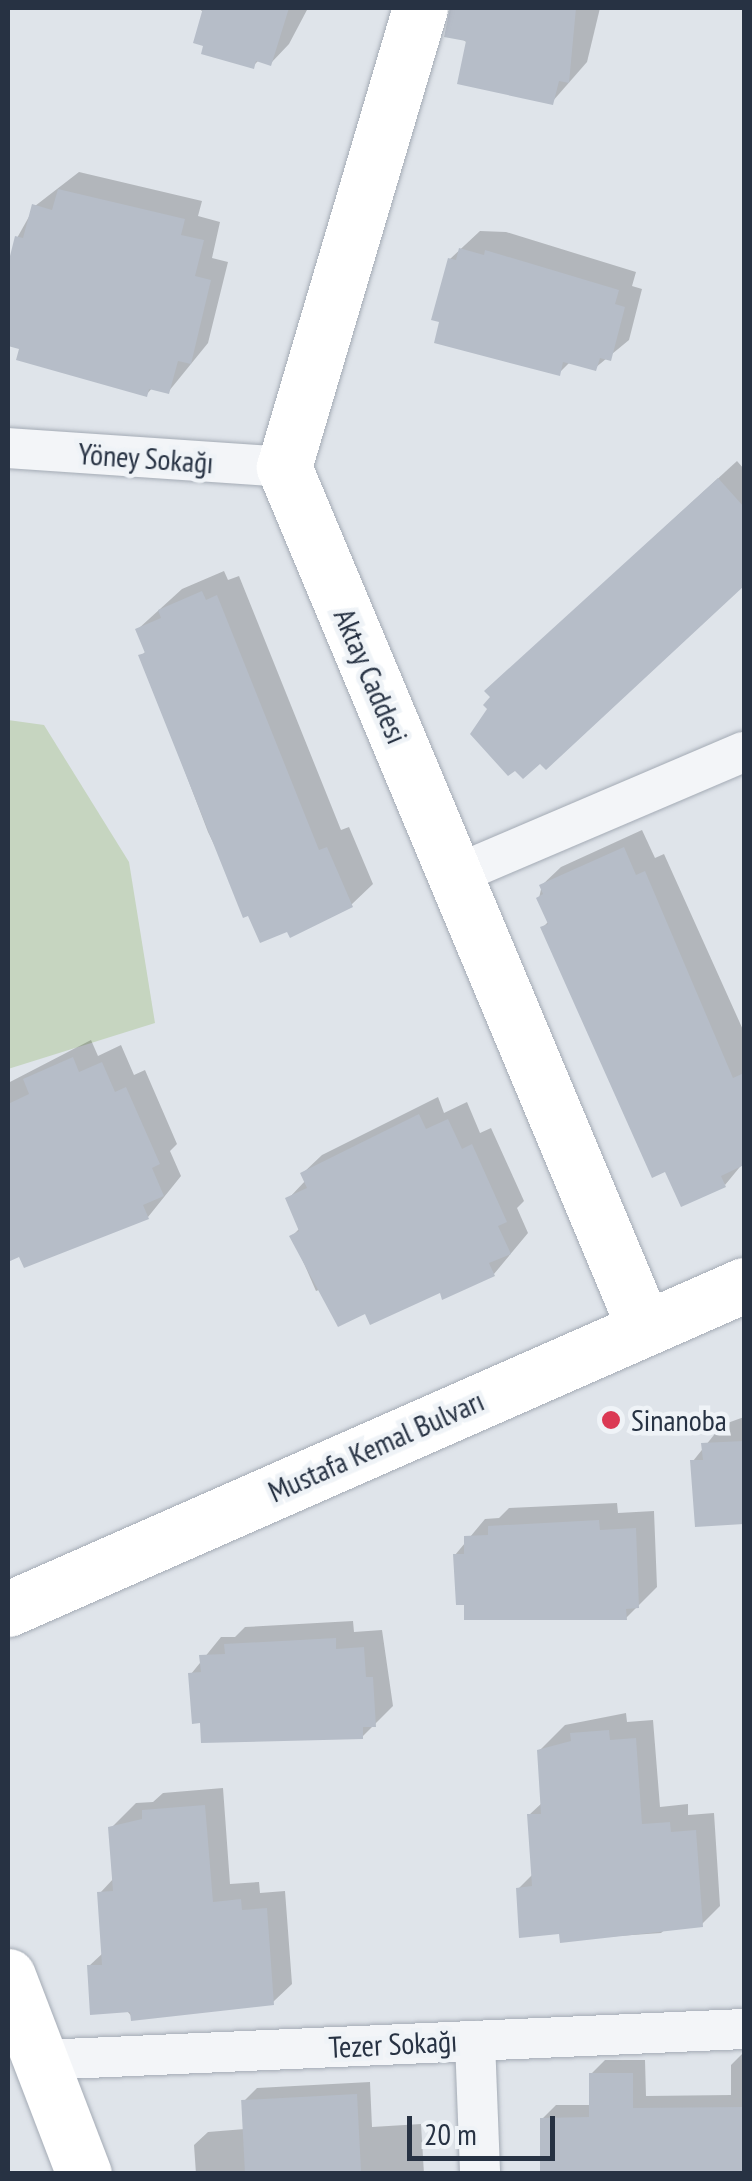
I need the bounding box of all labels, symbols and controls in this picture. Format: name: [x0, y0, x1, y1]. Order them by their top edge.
street label: Yöney Sokağı: [77, 435, 215, 481]
street label: Aktay Caddesi: [326, 603, 416, 749]
street label: Mustafa Kemal Bulvarı: [263, 1382, 489, 1510]
place label: Sinanoba: [631, 1402, 727, 1438]
marker: Sinanoba: [600, 1409, 622, 1431]
street label: Tezer Sokağı: [328, 2023, 458, 2065]
scale bar: [412, 2096, 560, 2158]
text: 20 m: [424, 2114, 477, 2153]

